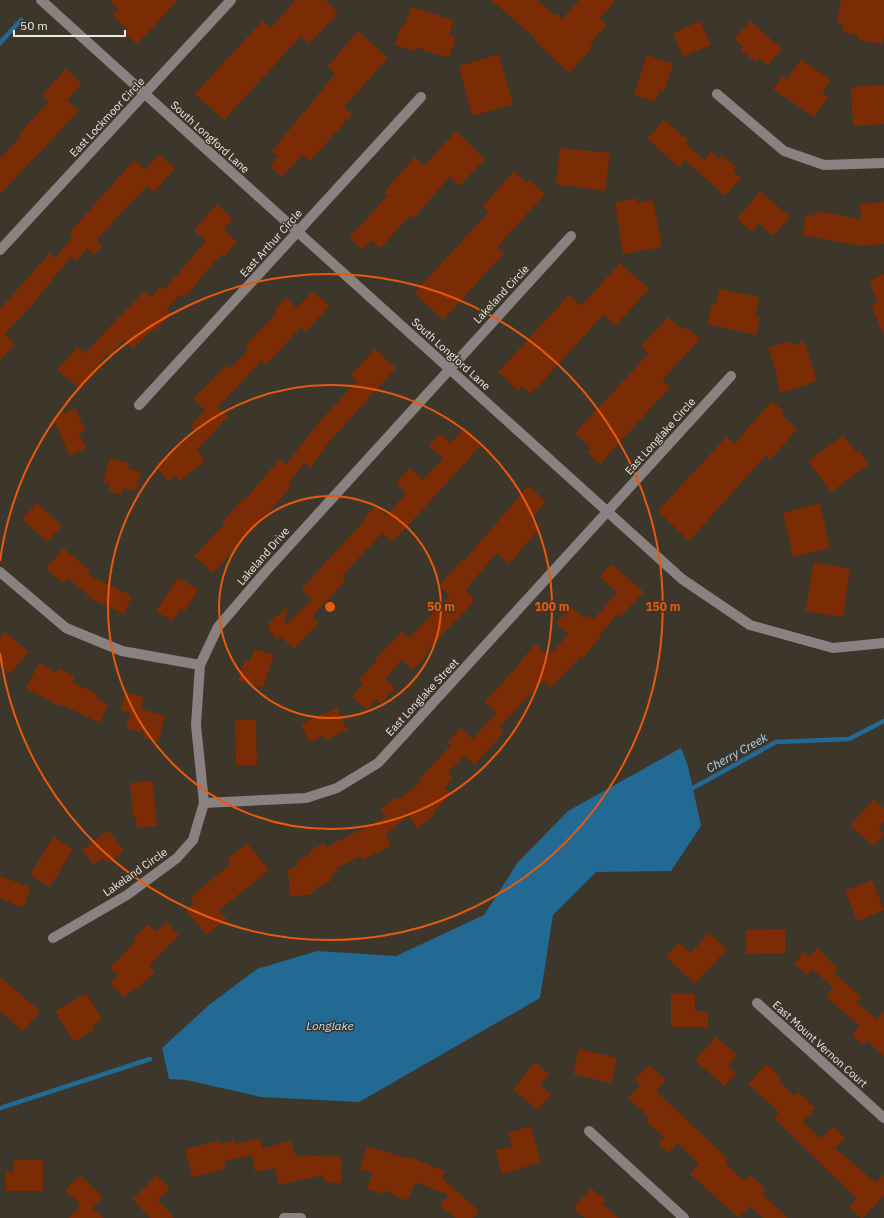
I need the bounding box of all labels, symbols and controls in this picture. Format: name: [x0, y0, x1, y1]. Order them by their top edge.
scale bar: [14, 12, 125, 38]
text: 50 m: [20, 18, 48, 33]
street label: East Lockmoor Circle: [67, 74, 147, 160]
street label: South Longford Lane: [168, 98, 252, 176]
street label: East Arthur Circle: [237, 206, 305, 280]
street label: Lakeland Circle: [470, 262, 532, 326]
street label: South Longford Lane: [409, 315, 493, 393]
street label: East Longlake Circle: [622, 395, 698, 477]
street label: Lakeland Drive: [234, 524, 292, 588]
text: 50 m: [427, 599, 455, 614]
text: 100 m: [534, 599, 570, 614]
text: 150 m: [645, 599, 681, 614]
centre of rings: [323, 600, 337, 614]
street label: East Longlake Street: [382, 655, 462, 739]
water label: Cherry Creek: [704, 729, 771, 776]
street label: Lakeland Circle: [100, 845, 170, 899]
street label: East Mount Vernon Court: [770, 998, 870, 1090]
water label: Longlake: [306, 1018, 354, 1033]

